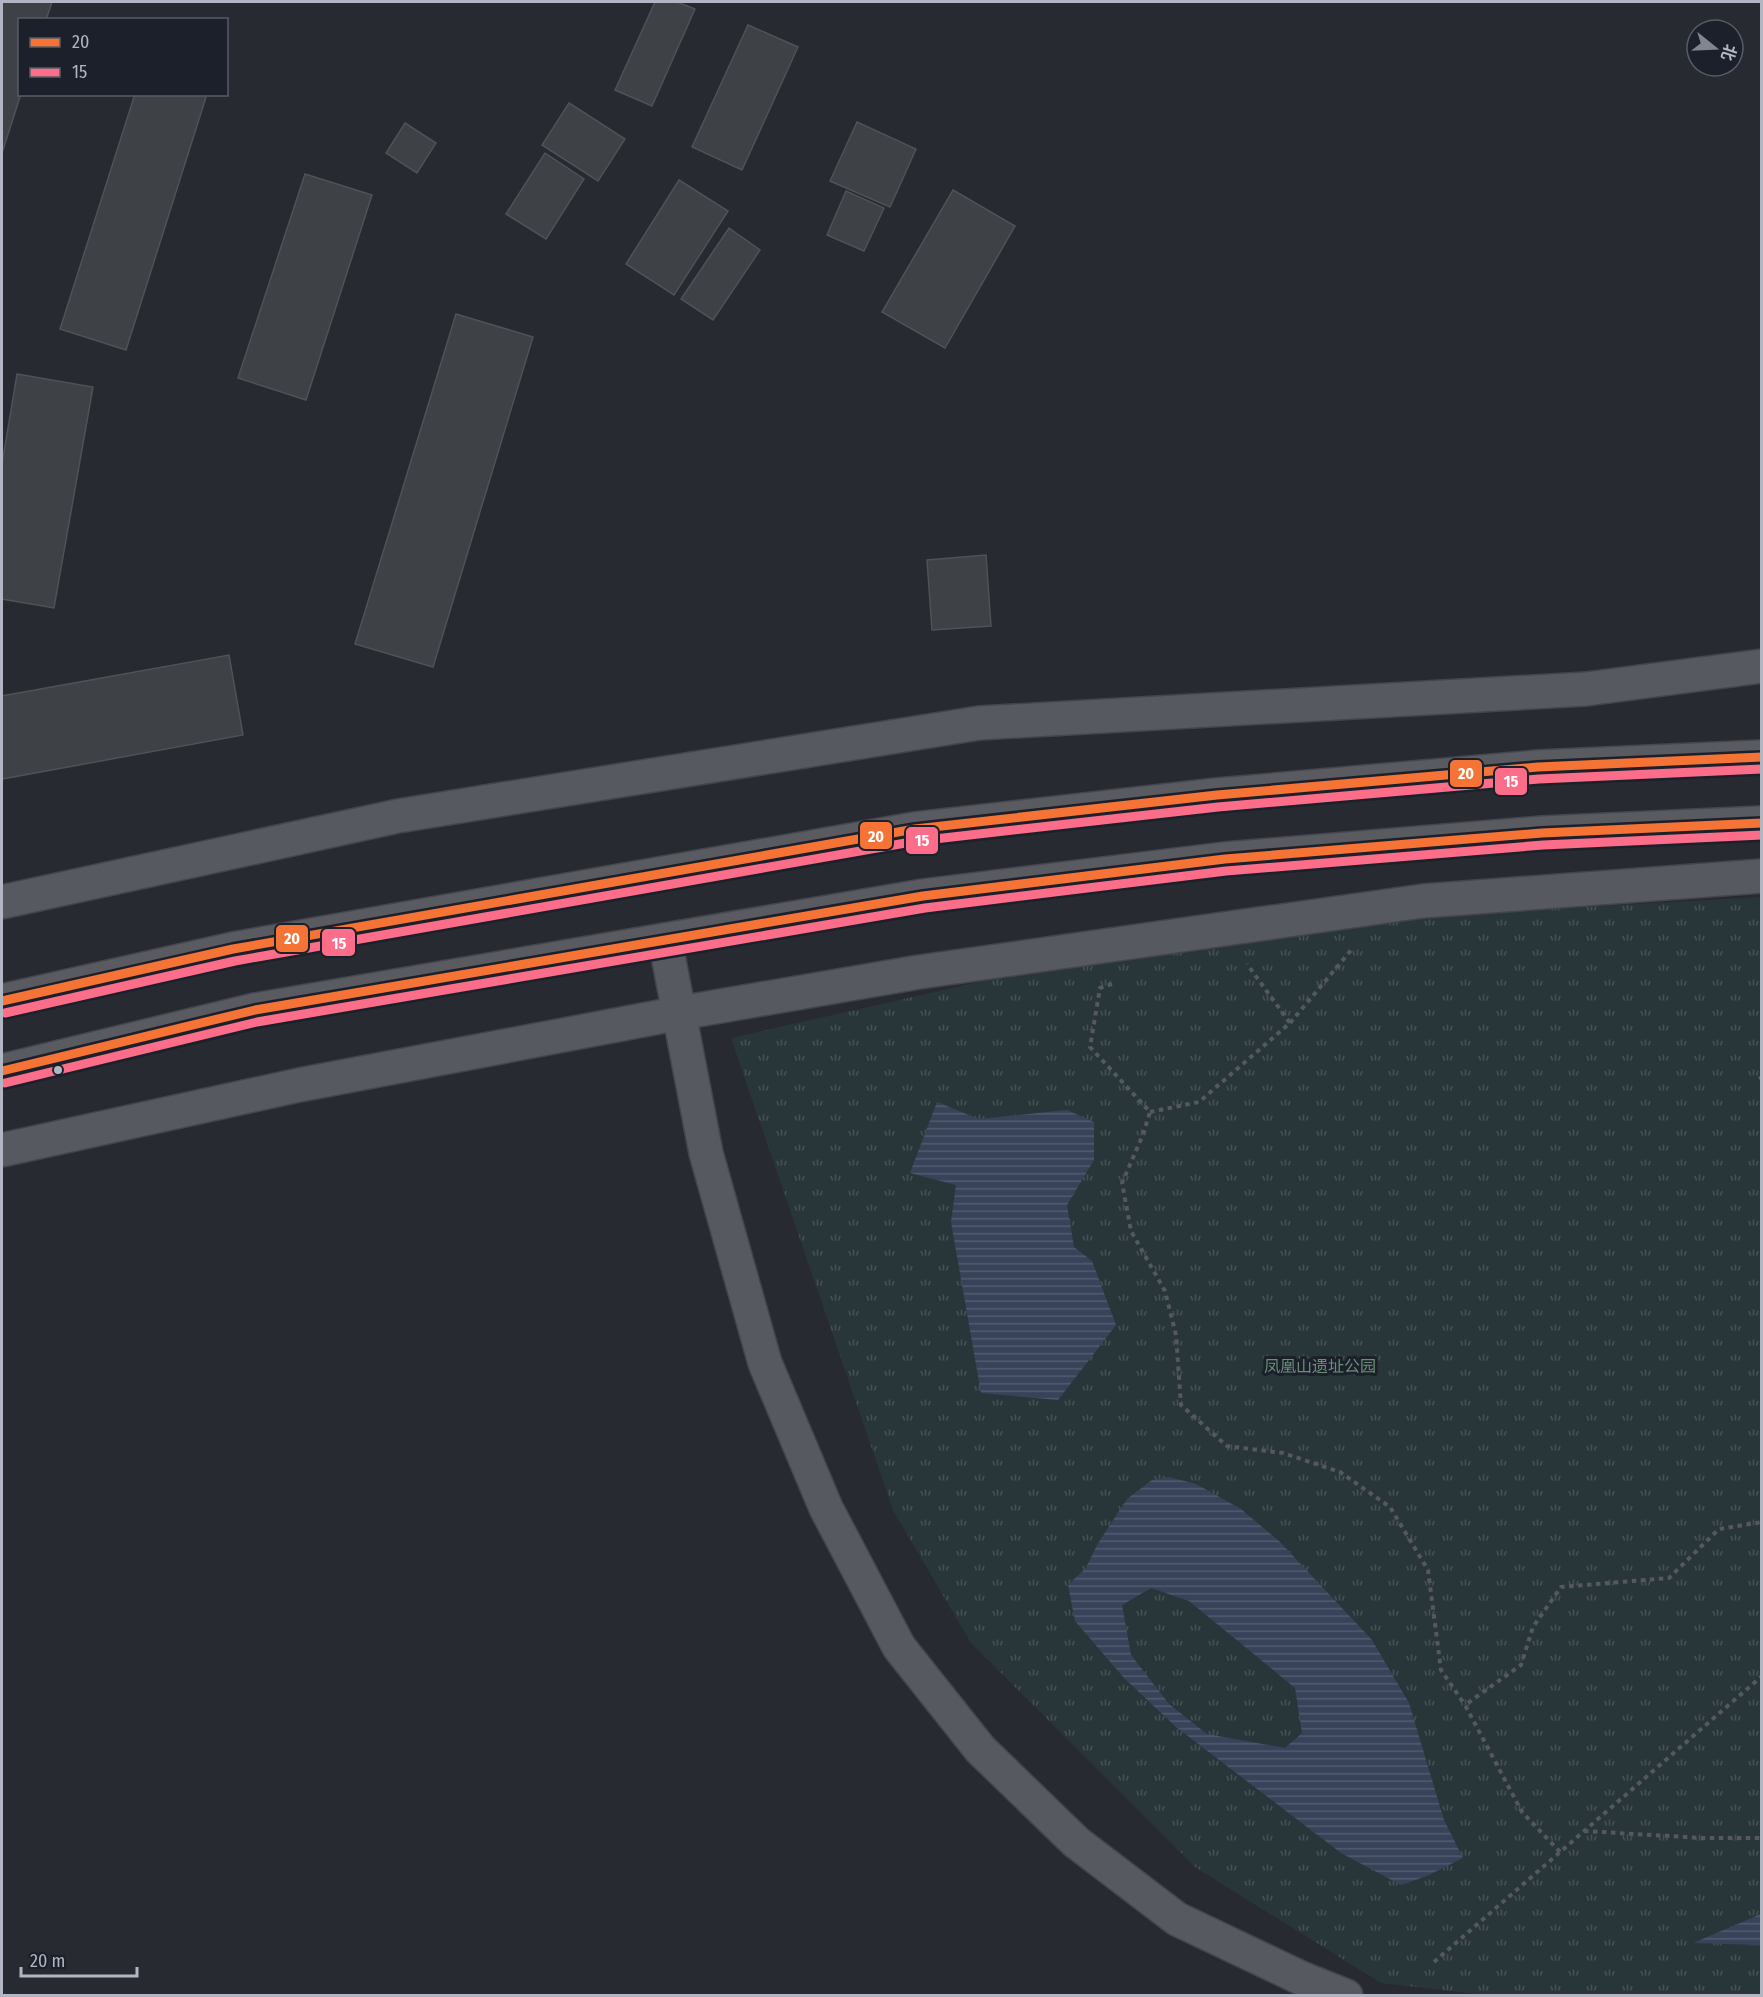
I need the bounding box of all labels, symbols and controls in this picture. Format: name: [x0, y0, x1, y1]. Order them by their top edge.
legend: [18, 18, 228, 96]
north arrow: [1685, 18, 1745, 78]
text: 20: [72, 31, 89, 53]
text: 北: [1717, 42, 1740, 63]
text: 15: [72, 61, 87, 83]
line badge: 20: [1449, 759, 1483, 788]
text: 20: [1457, 764, 1474, 783]
line badge: 15: [1494, 767, 1528, 796]
text: 15: [1504, 772, 1518, 791]
line badge: 20: [859, 821, 893, 850]
line badge: 15: [905, 826, 939, 855]
text: 20: [867, 827, 884, 846]
text: 15: [915, 831, 929, 850]
line badge: 20: [275, 924, 309, 953]
line badge: 15: [321, 928, 356, 957]
text: 20: [283, 929, 300, 948]
text: 15: [332, 934, 346, 953]
unlabelled marker: [52, 1064, 64, 1076]
park label: 凤凰山遗址公园: [1264, 1357, 1376, 1376]
scale bar: [21, 1940, 136, 1978]
text: 20 m: [30, 1950, 65, 1972]

